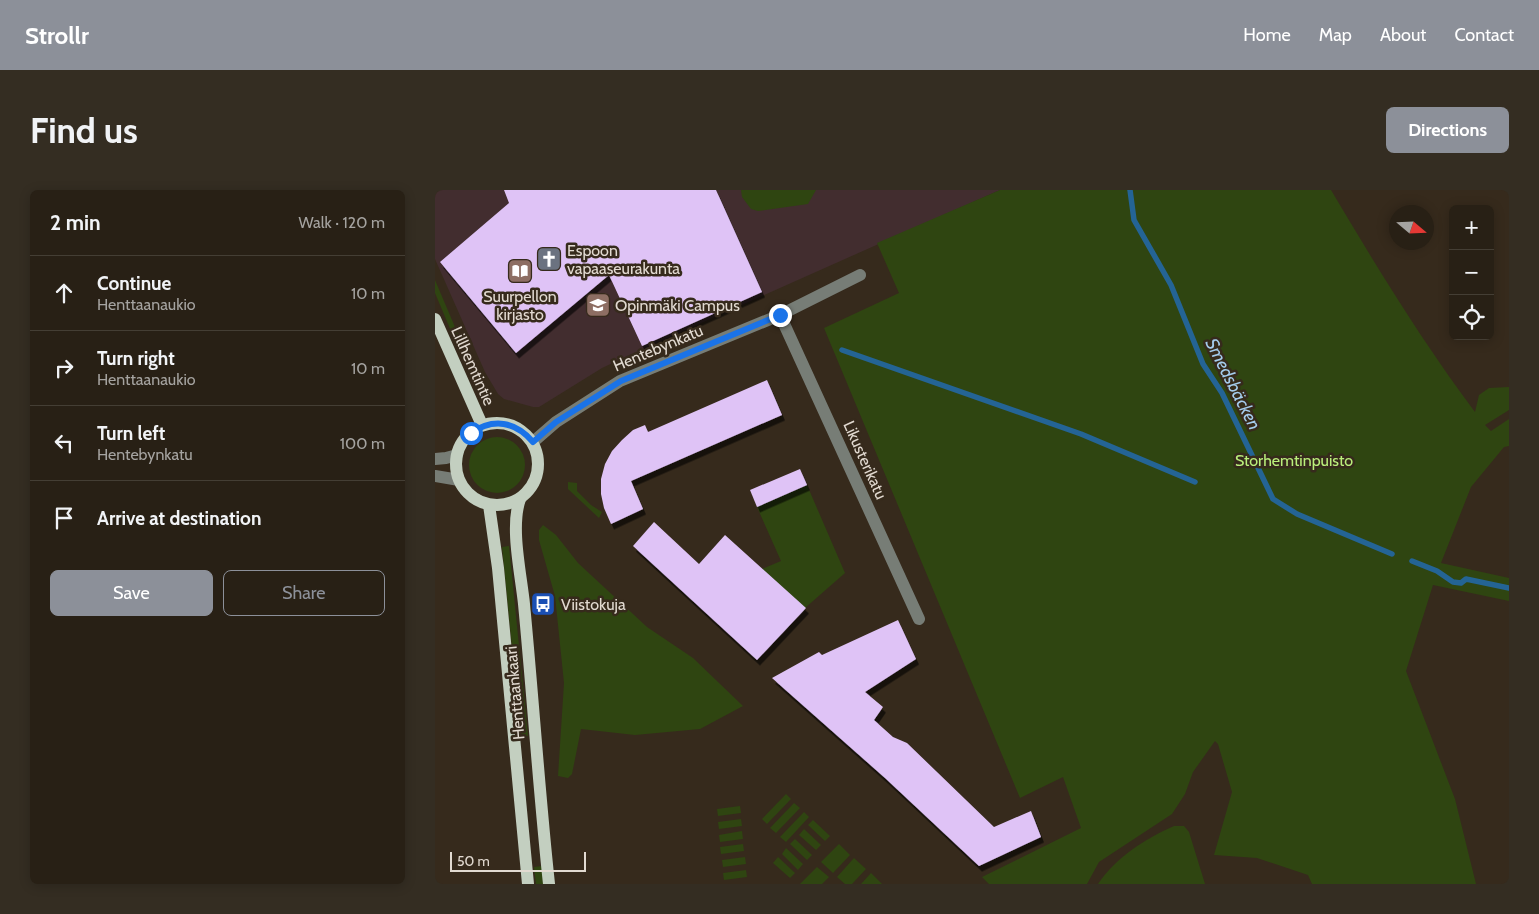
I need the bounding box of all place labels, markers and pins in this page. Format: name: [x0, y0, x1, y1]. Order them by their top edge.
place label: Espoon vapaaseurakunta: [567, 241, 680, 278]
church icon: Espoon vapaaseurakunta: [536, 246, 562, 272]
library icon: Suurpellon kirjasto: [507, 258, 533, 284]
place label: Suurpellon kirjasto: [483, 287, 557, 324]
school or university icon: Opinmäki Campus: [585, 292, 611, 318]
place label: Opinmäki Campus: [615, 296, 740, 315]
bus stop icon: Viistokuja: [530, 591, 556, 617]
place label: Viistokuja: [561, 595, 626, 614]

